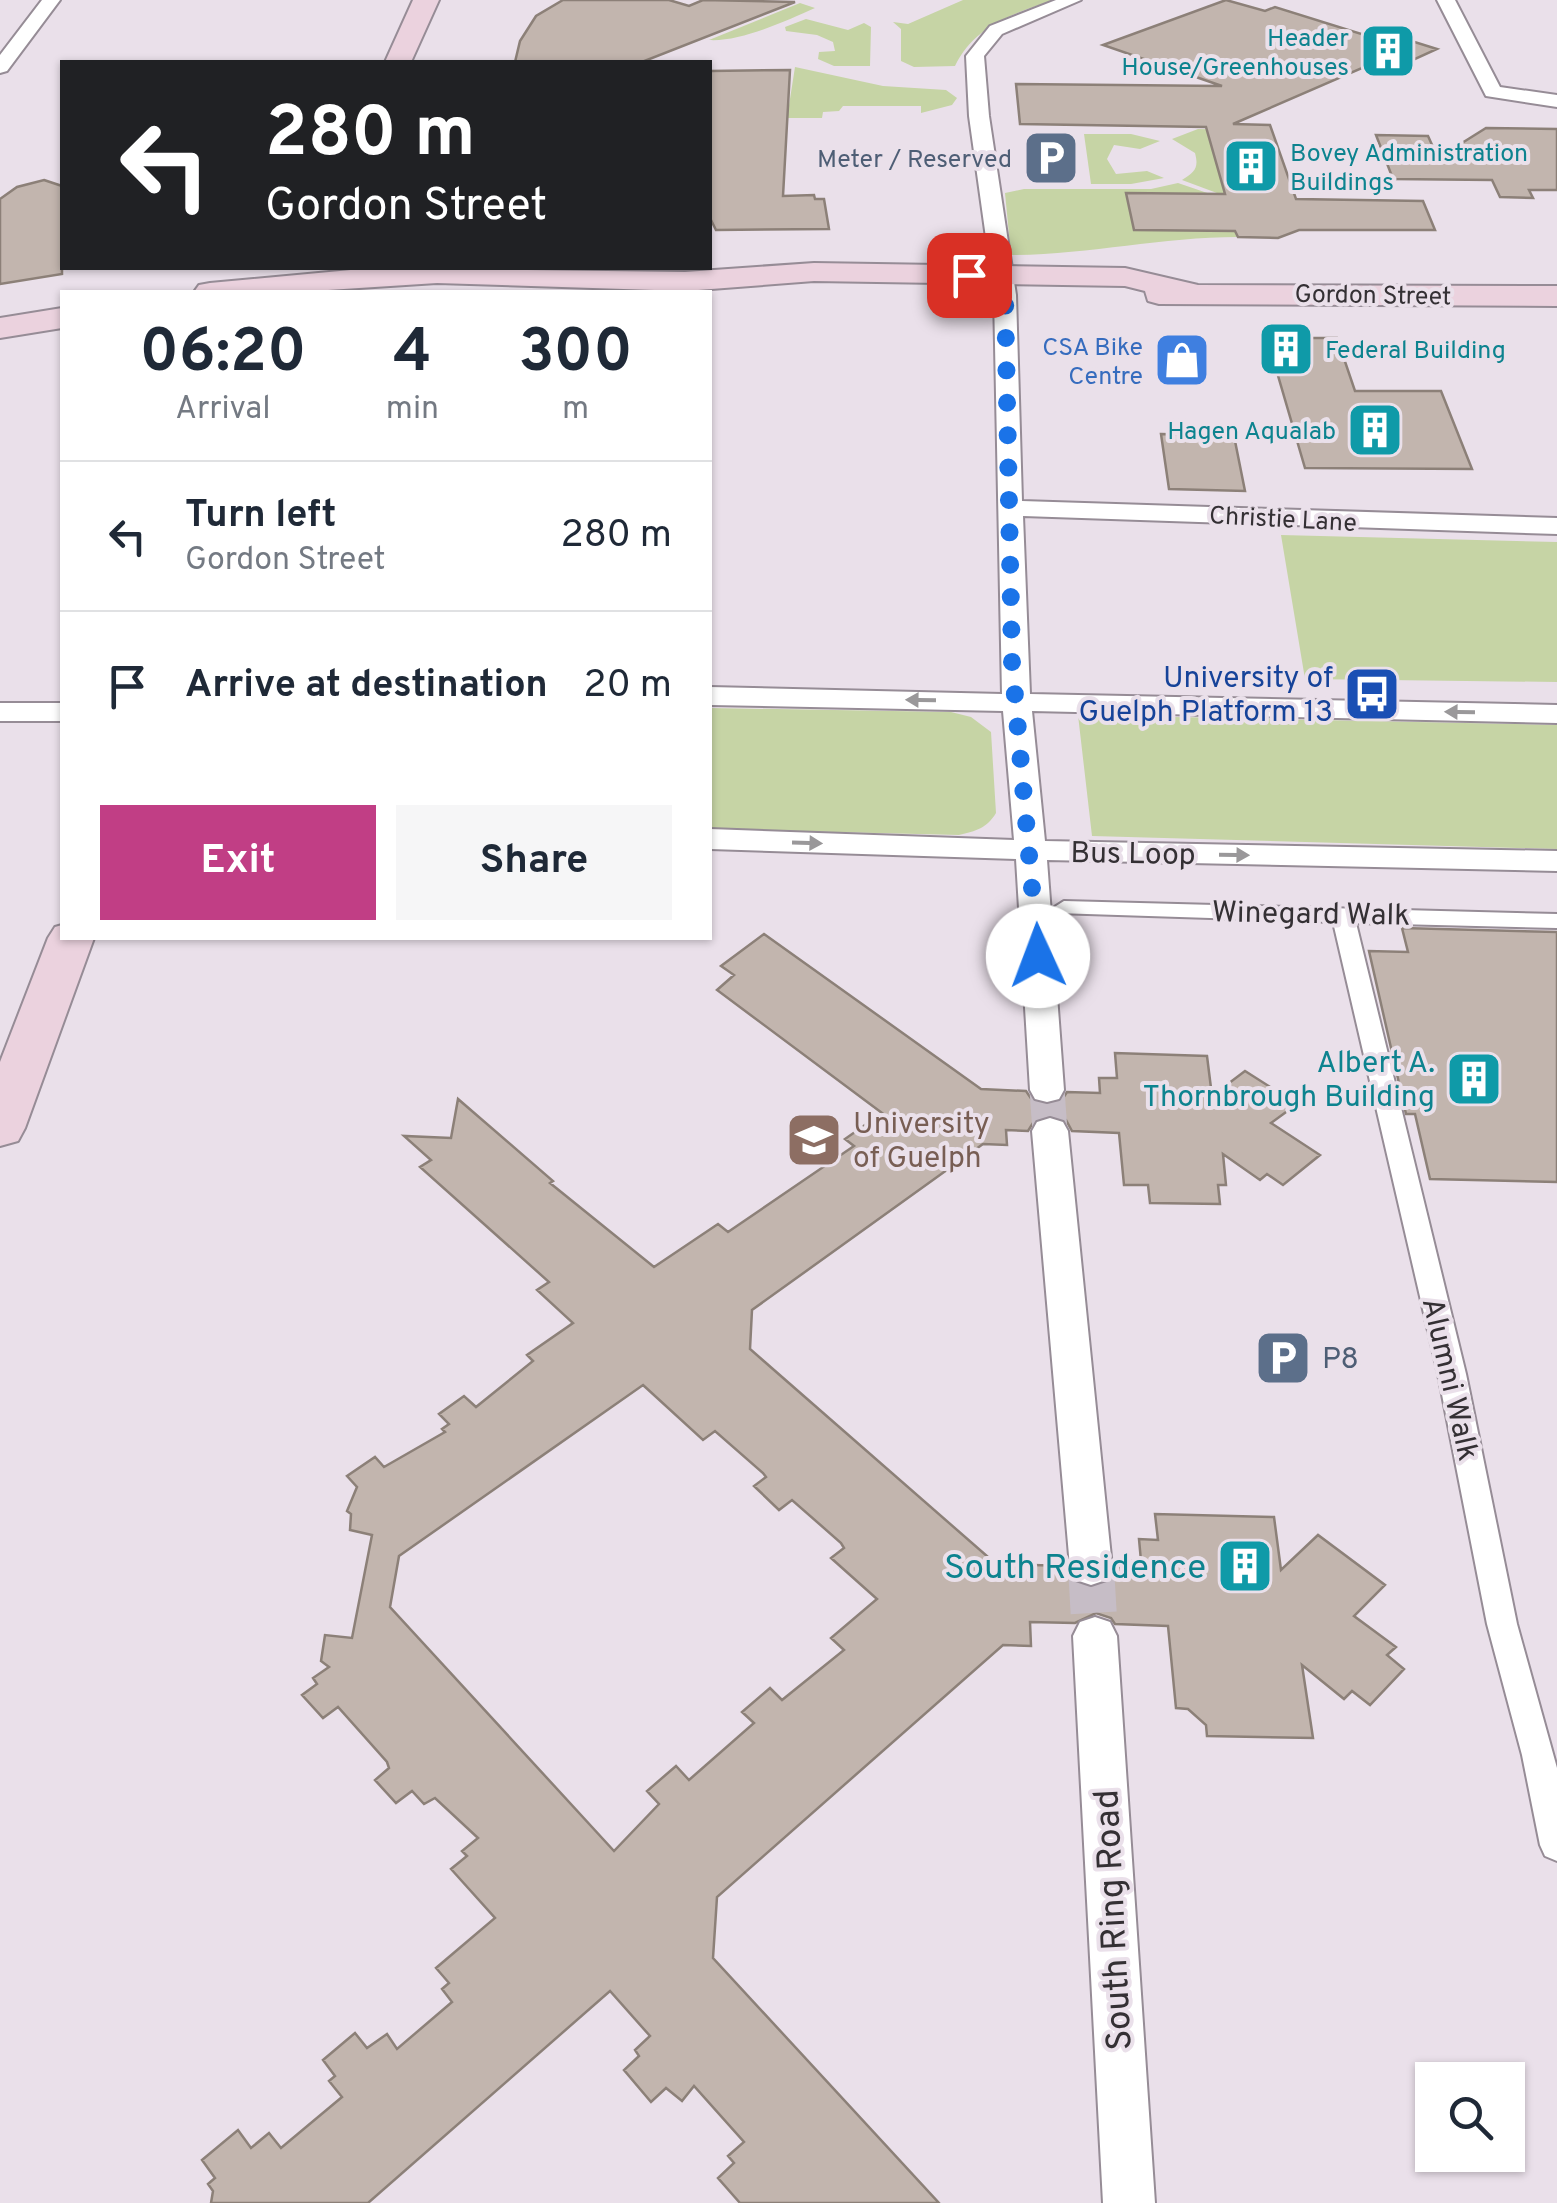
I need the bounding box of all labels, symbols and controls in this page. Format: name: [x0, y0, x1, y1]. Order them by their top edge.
building icon: Header House/Greenhouses: [1358, 21, 1418, 81]
place label: Header House/Greenhouses: [1121, 24, 1349, 85]
text: 280 m: [265, 92, 476, 181]
icon: left: [100, 100, 230, 230]
parking icon: Meter / Reserved: [1021, 128, 1081, 188]
building icon: Bovey Administration Buildings: [1221, 136, 1281, 196]
place label: Bovey Administration Buildings: [1290, 139, 1528, 200]
place label: Meter / Reserved: [817, 145, 1012, 177]
text: Gordon Street: [265, 179, 547, 236]
pin: [927, 233, 1012, 318]
icon: arrive: [942, 248, 997, 303]
street label: Gordon Street: [1294, 280, 1452, 314]
text: 06:20: [139, 317, 306, 393]
text: 4: [393, 317, 432, 393]
text: 300: [518, 317, 633, 393]
building icon: Federal Building: [1256, 319, 1316, 379]
shop icon: CSA Bike Centre: [1152, 330, 1212, 390]
place label: CSA Bike Centre: [1042, 333, 1143, 394]
place label: Federal Building: [1325, 336, 1506, 368]
text: Arrival: [175, 390, 271, 430]
text: min: [386, 390, 439, 430]
text: m: [562, 390, 589, 430]
building icon: Hagen Aqualab: [1345, 400, 1405, 460]
place label: Hagen Aqualab: [1167, 417, 1336, 449]
text: Turn left: [185, 492, 337, 541]
street label: Christie Lane: [1208, 501, 1358, 541]
icon: left: [100, 509, 155, 564]
text: 280 m: [560, 512, 672, 561]
text: Gordon Street: [185, 541, 386, 581]
icon: arrive: [100, 659, 155, 714]
place label: University of Guelph Platform 13: [1079, 661, 1333, 732]
text: Arrive at destination: [185, 662, 548, 711]
text: 20 m: [583, 662, 672, 711]
bus stop icon: University of Guelph Platform 13: [1342, 664, 1402, 724]
one-way arrow: [904, 692, 936, 708]
one-way arrow: [1443, 704, 1475, 720]
button: Exit: [100, 805, 376, 920]
button: Share: [396, 805, 672, 920]
one-way arrow: [792, 835, 824, 851]
street label: Bus Loop: [1070, 836, 1196, 875]
one-way arrow: [1218, 847, 1250, 863]
street label: Winegard Walk: [1211, 895, 1410, 936]
position arrow: [986, 904, 1090, 1008]
place label: Albert A. Thornbrough Building: [1142, 1046, 1435, 1117]
building icon: Albert A. Thornbrough Building: [1444, 1049, 1504, 1109]
place label: University of Guelph: [853, 1107, 990, 1178]
school or university icon: University of Guelph: [784, 1110, 844, 1170]
street label: Alumni Walk: [1412, 1294, 1485, 1465]
parking icon: P8: [1253, 1328, 1313, 1388]
place label: P8: [1322, 1342, 1359, 1379]
building icon: South Residence: [1215, 1536, 1275, 1596]
place label: South Residence: [944, 1547, 1206, 1591]
street label: South Ring Road: [1086, 1788, 1144, 2052]
map controls: [1415, 2062, 1525, 2172]
button: search: [1415, 2062, 1525, 2172]

